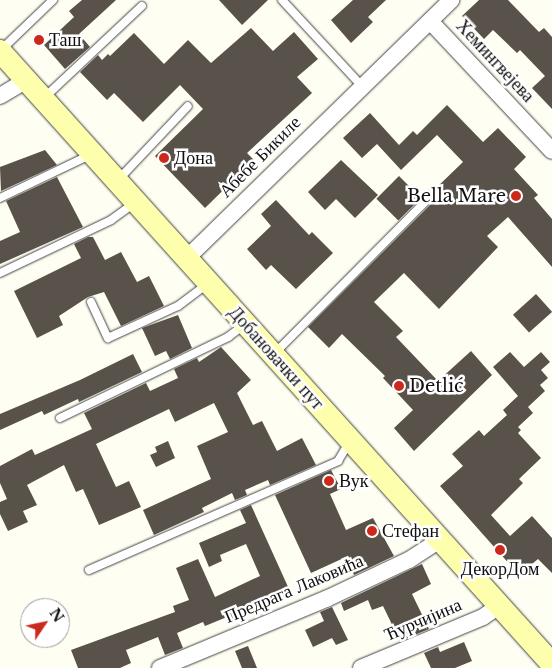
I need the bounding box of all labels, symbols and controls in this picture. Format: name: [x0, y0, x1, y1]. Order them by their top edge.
street label: Хемингвејева: [451, 15, 539, 107]
place label: Таш: [49, 29, 81, 51]
marker: Таш: [33, 34, 45, 46]
street label: Абебе Бикиле: [215, 112, 305, 202]
place label: Дона: [174, 147, 213, 169]
marker: Дона: [158, 152, 170, 164]
place label: Bella Mare: [407, 185, 506, 207]
marker: Bella Mare: [510, 190, 522, 202]
street label: Добановачки пут: [224, 302, 328, 414]
place label: Detlić: [409, 375, 464, 397]
marker: Detlić: [393, 380, 405, 392]
place label: Вук: [339, 470, 369, 492]
marker: Вук: [323, 475, 335, 487]
place label: Стефан: [382, 520, 439, 542]
marker: Стефан: [366, 525, 378, 537]
marker: ДекорДом: [494, 544, 506, 556]
street label: Предрага Лаковића: [221, 550, 367, 628]
place label: ДекорДом: [461, 558, 539, 580]
street label: Ћурчијина: [381, 594, 465, 646]
north arrow: [20, 598, 70, 648]
text: N: [45, 605, 68, 626]

